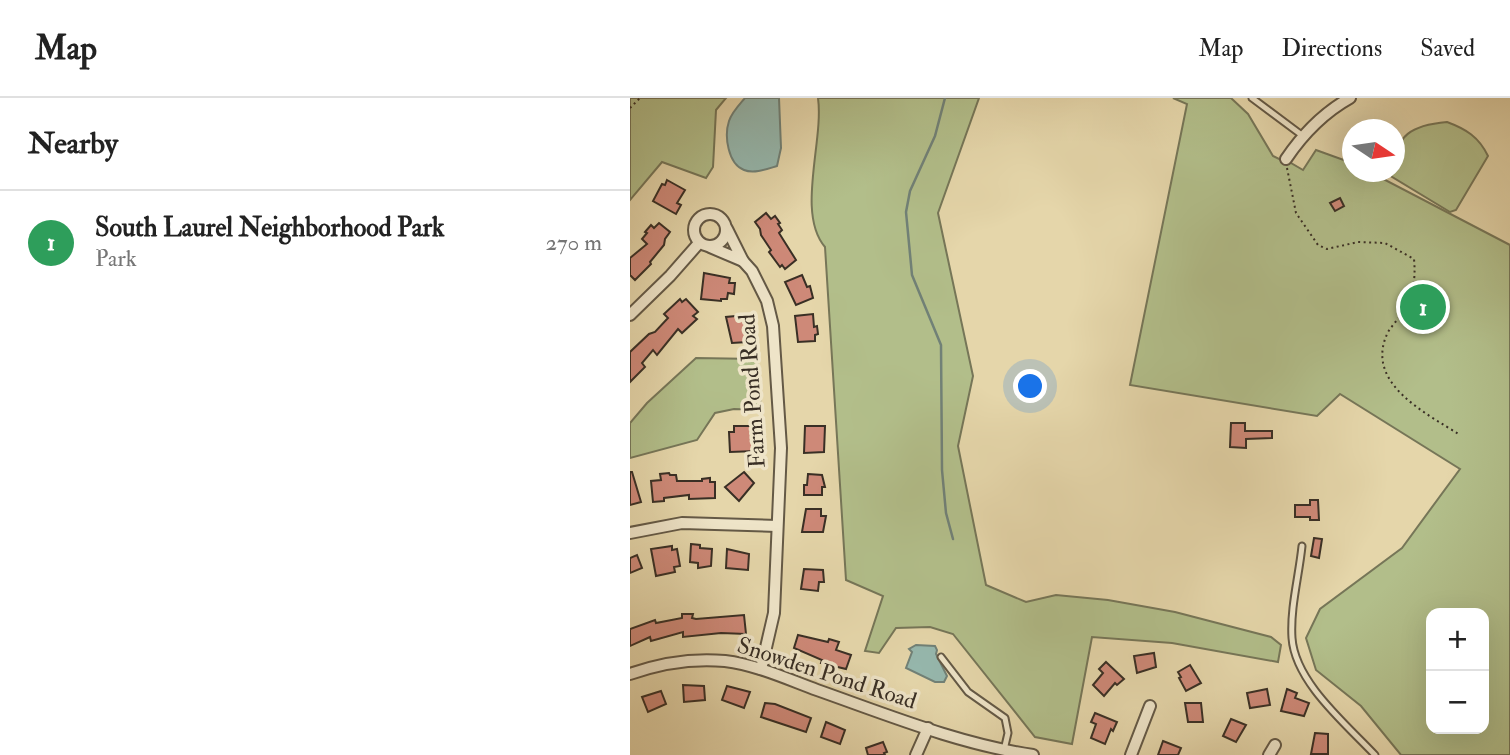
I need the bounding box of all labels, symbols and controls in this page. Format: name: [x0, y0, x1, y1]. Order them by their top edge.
text: Map: [35, 28, 97, 69]
text: Map: [1198, 33, 1243, 64]
text: Directions: [1281, 33, 1382, 64]
text: Saved: [1420, 33, 1475, 64]
north arrow: [1342, 119, 1405, 182]
text: Nearby: [28, 125, 118, 162]
text: South Laurel Neighborhood Park: [95, 212, 444, 244]
text: 1: [47, 228, 55, 257]
text: 270 m: [545, 228, 602, 257]
text: Park: [95, 244, 137, 273]
pin: 1: [1400, 281, 1446, 333]
street label: Farm Pond Road: [732, 313, 772, 469]
your location: [1013, 369, 1047, 403]
map controls: [1426, 608, 1489, 734]
button: +: [1426, 608, 1489, 671]
street label: Snowden Pond Road: [734, 630, 920, 716]
button: −: [1426, 671, 1489, 734]

